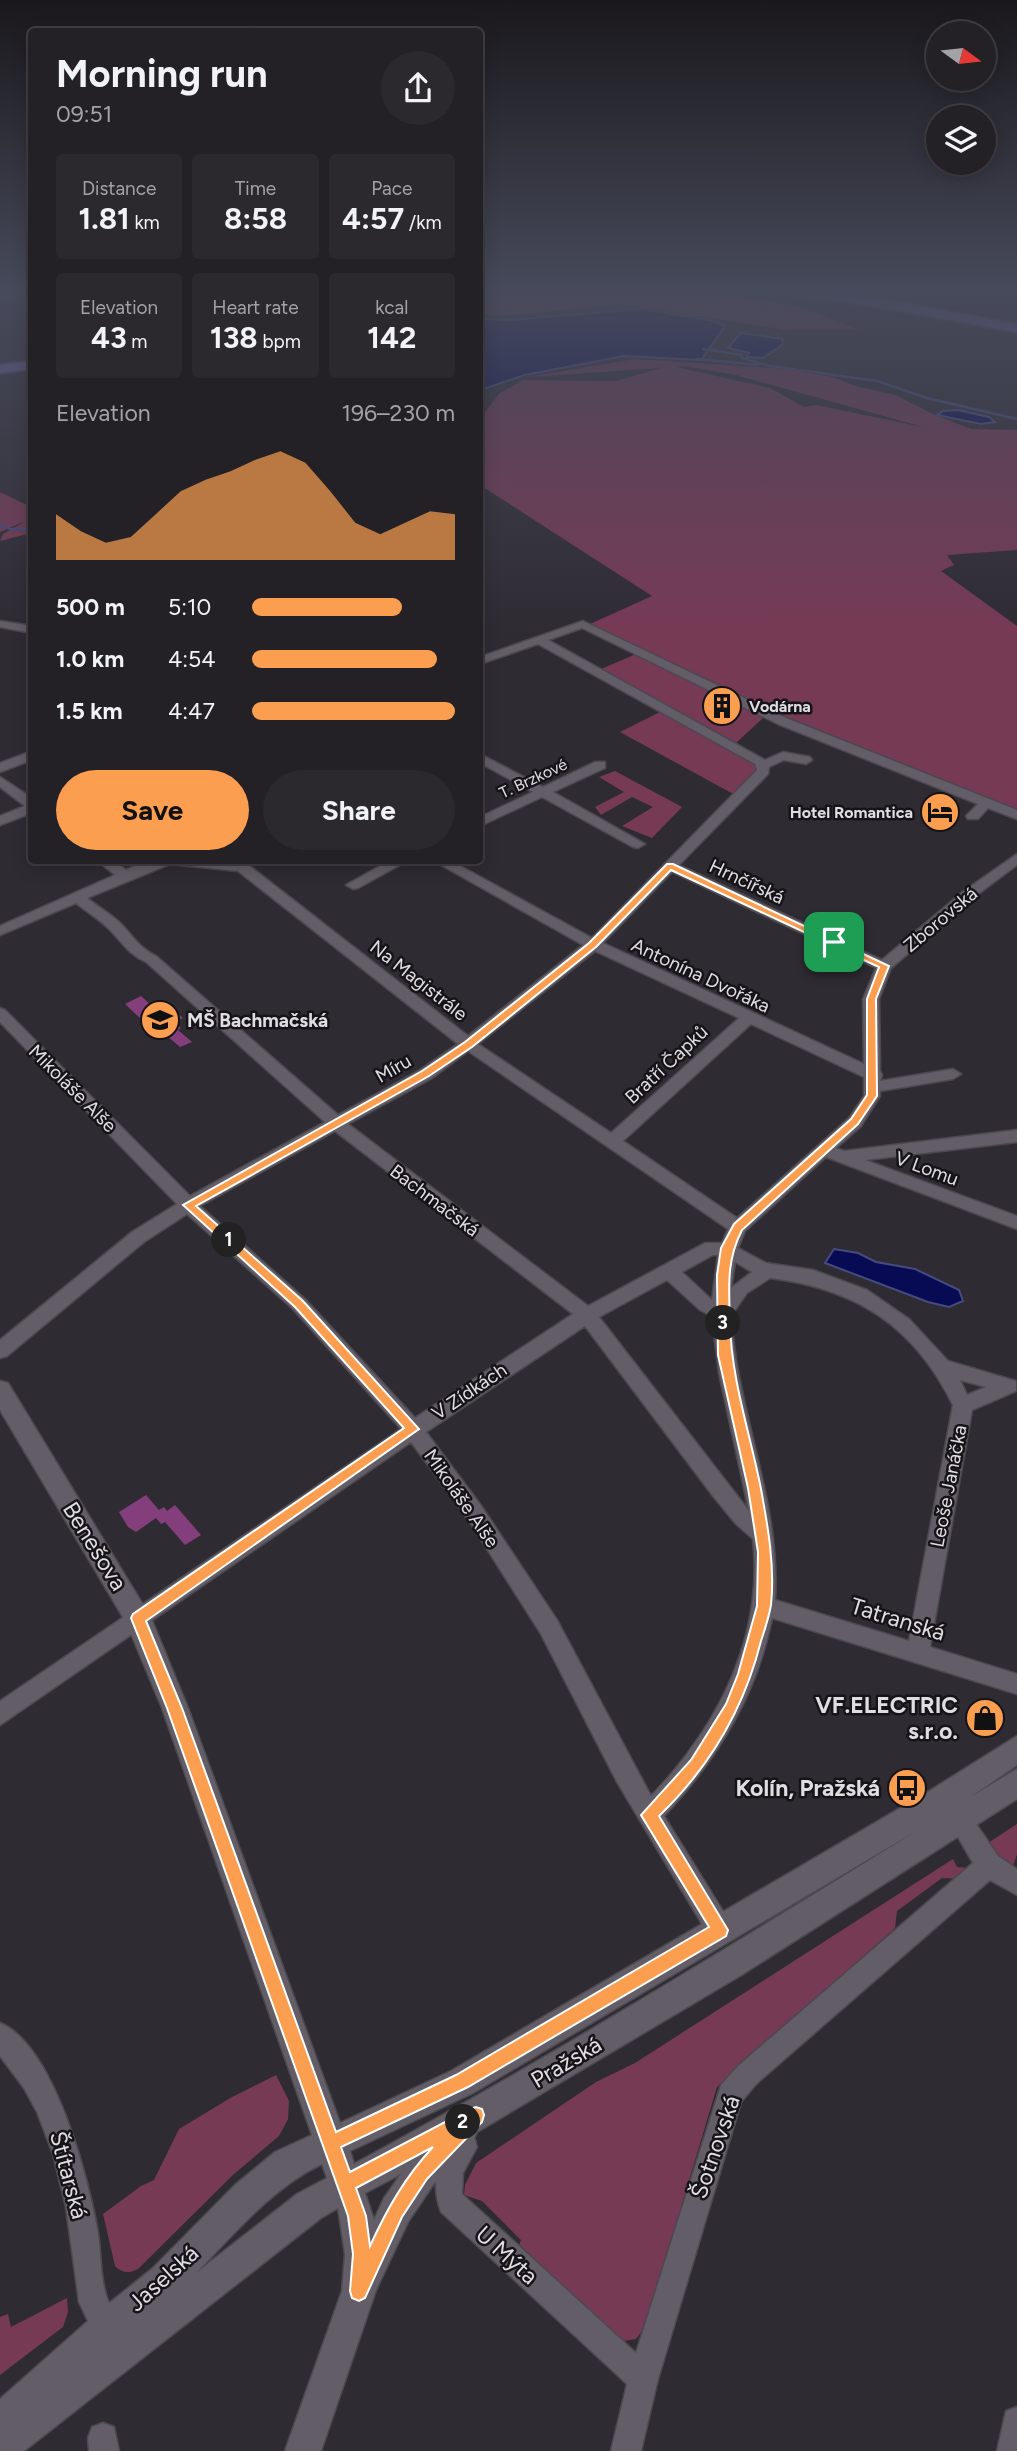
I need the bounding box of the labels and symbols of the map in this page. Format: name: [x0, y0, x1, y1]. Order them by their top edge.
north arrow: [926, 21, 996, 91]
building icon: Vodárna: [701, 685, 743, 727]
place label: Vodárna: [749, 697, 811, 716]
street label: T. Brzkové: [496, 754, 570, 802]
hotel icon: Hotel Romantica: [919, 791, 961, 833]
place label: Hotel Romantica: [790, 803, 913, 822]
street label: Hrnčířská: [706, 854, 788, 909]
street label: Zborovská: [899, 882, 982, 957]
pin: [804, 912, 864, 972]
street label: Antonína Dvořáka: [628, 933, 774, 1018]
street label: Na Magistrále: [365, 935, 472, 1026]
school or university icon: MŠ Bachmačská: [139, 999, 181, 1041]
place label: MŠ Bachmačská: [187, 1009, 328, 1032]
street label: Bratří Čapků: [620, 1020, 713, 1109]
street label: Mikoláše Alše: [24, 1040, 121, 1137]
street label: Míru: [371, 1049, 415, 1088]
street label: V Lomu: [892, 1146, 962, 1190]
street label: Bachmačská: [386, 1159, 484, 1241]
pin: 1: [212, 1222, 246, 1258]
pin: 3: [706, 1306, 740, 1340]
street label: V Zídkách: [428, 1358, 511, 1425]
street label: Leoše Janáčka: [925, 1423, 972, 1549]
street label: Mikoláše Alše: [419, 1445, 504, 1552]
street label: Benešova: [57, 1496, 133, 1596]
street label: Tatranská: [847, 1591, 949, 1647]
place label: VF.ELECTRIC s.r.o.: [815, 1691, 958, 1745]
shop icon: VF.ELECTRIC s.r.o.: [964, 1697, 1006, 1739]
bus stop icon: Kolín, Pražská: [886, 1767, 928, 1809]
place label: Kolín, Pražská: [735, 1774, 880, 1802]
street label: Pražská: [526, 2030, 606, 2094]
street label: Šotnovská: [684, 2092, 746, 2202]
pin: 2: [446, 2104, 480, 2140]
street label: Štítarská: [44, 2128, 94, 2222]
street label: U Mýta: [470, 2220, 544, 2290]
street label: Jaselská: [122, 2239, 204, 2317]

